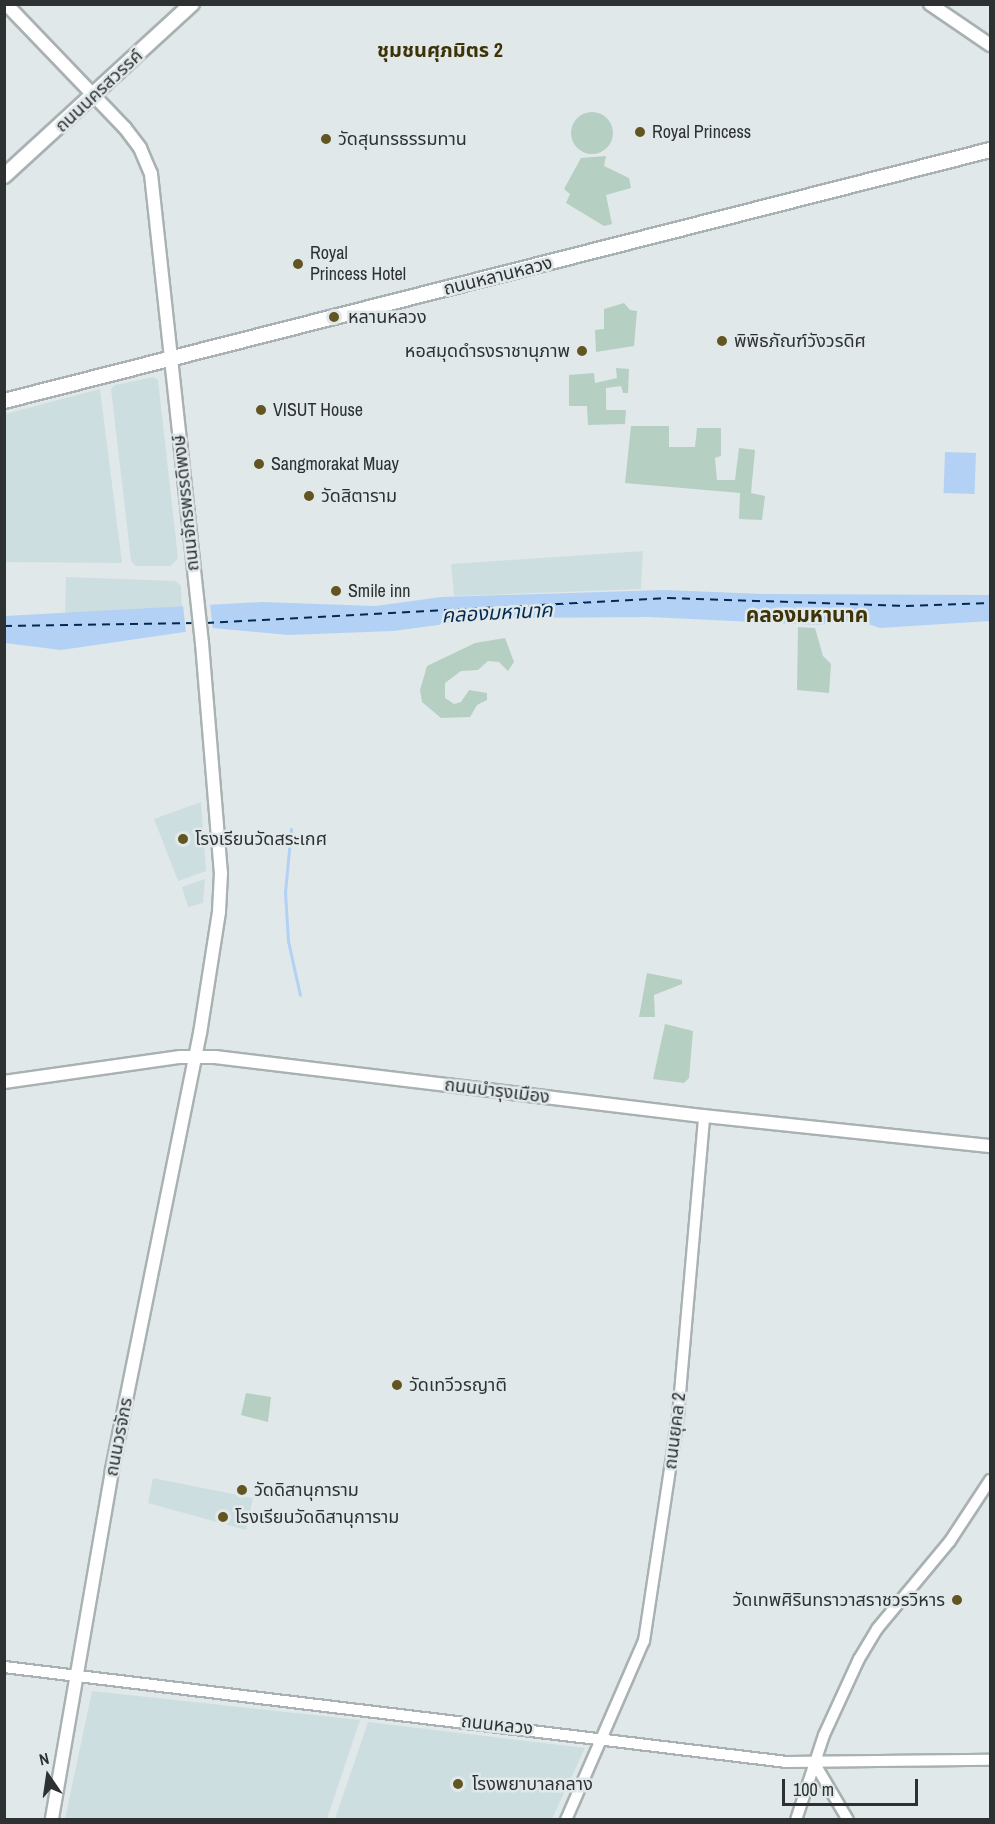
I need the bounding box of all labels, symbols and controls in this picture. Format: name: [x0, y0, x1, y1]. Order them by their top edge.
district label: ชุมชนศุภมิตร 2: [377, 37, 503, 61]
street label: ถนนนครสวรรค์: [51, 45, 147, 137]
place label: Royal Princess: [652, 121, 751, 143]
marker: Royal Princess: [633, 125, 647, 139]
place label: วัดสุนทรธรรมทาน: [338, 128, 467, 150]
marker: วัดสุนทรธรรมทาน: [319, 132, 333, 146]
place label: Royal Princess Hotel: [310, 243, 406, 286]
street label: ถนนหลานหลวง: [441, 252, 555, 300]
marker: Royal Princess Hotel: [291, 257, 305, 271]
place label: หลานหลวง: [348, 306, 427, 328]
marker: หลานหลวง: [325, 308, 343, 326]
place label: พิพิธภัณฑ์วังวรดิศ: [734, 330, 866, 352]
marker: พิพิธภัณฑ์วังวรดิศ: [715, 334, 729, 348]
place label: หอสมุดดำรงราชานุภาพ: [405, 340, 570, 362]
marker: หอสมุดดำรงราชานุภาพ: [575, 344, 589, 358]
place label: VISUT House: [273, 399, 363, 421]
marker: VISUT House: [254, 403, 268, 417]
street label: ถนนจักรพรรดิพงษ์: [168, 434, 204, 572]
place label: Sangmorakat Muay: [271, 453, 399, 475]
marker: Sangmorakat Muay: [252, 457, 266, 471]
place label: วัดสิตาราม: [321, 485, 397, 507]
marker: วัดสิตาราม: [302, 489, 316, 503]
place label: Smile inn: [348, 580, 410, 602]
marker: Smile inn: [329, 584, 343, 598]
water label: คลองมหานาค: [441, 597, 553, 627]
district label: คลองมหานาค: [746, 602, 868, 628]
place label: โรงเรียนวัดสระเกศ: [195, 828, 327, 850]
marker: โรงเรียนวัดสระเกศ: [176, 832, 190, 846]
street label: ถนนบำรุงเมือง: [443, 1074, 551, 1108]
place label: วัดเทวีวรญาติ: [409, 1374, 507, 1396]
marker: วัดเทวีวรญาติ: [390, 1378, 404, 1392]
street label: ถนนยุคล 2: [660, 1391, 690, 1471]
street label: ถนนวรจักร: [101, 1396, 137, 1478]
place label: วัดดิสานุการาม: [254, 1479, 359, 1501]
marker: วัดดิสานุการาม: [235, 1483, 249, 1497]
place label: โรงเรียนวัดดิสานุการาม: [235, 1506, 399, 1528]
marker: โรงเรียนวัดดิสานุการาม: [216, 1510, 230, 1524]
place label: วัดเทพศิรินทราวาสราชวรวิหาร: [732, 1589, 945, 1611]
marker: วัดเทพศิรินทราวาสราชวรวิหาร: [950, 1593, 964, 1607]
street label: ถนนหลวง: [460, 1710, 534, 1740]
north arrow: [18, 1746, 78, 1806]
text: N: [37, 1747, 51, 1770]
scale bar: [785, 1767, 922, 1805]
place label: โรงพยาบาลกลาง: [472, 1773, 593, 1795]
marker: โรงพยาบาลกลาง: [449, 1775, 467, 1793]
text: 100 m: [793, 1777, 834, 1802]

